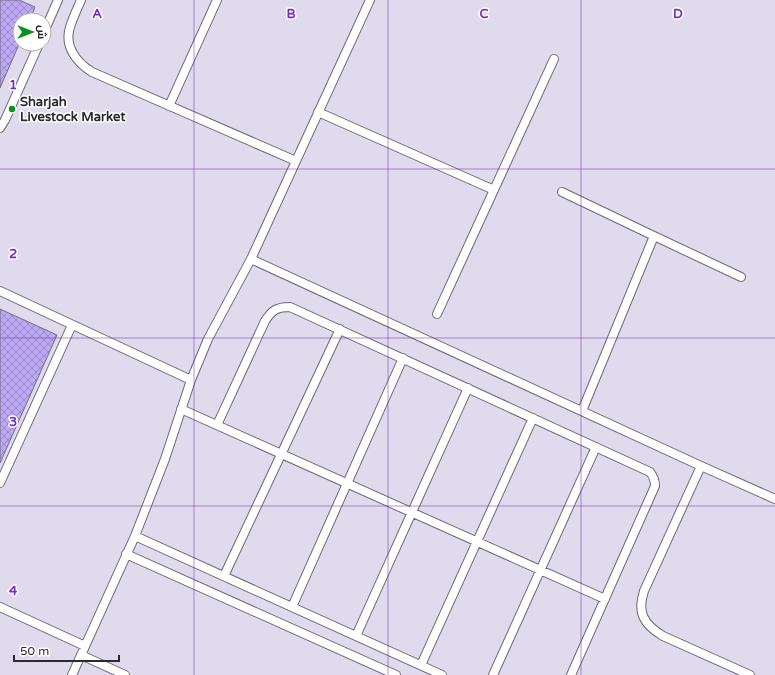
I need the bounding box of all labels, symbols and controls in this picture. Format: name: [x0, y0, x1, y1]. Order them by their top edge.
text: A: [92, 6, 102, 22]
text: B: [286, 6, 296, 22]
text: C: [479, 6, 489, 22]
text: D: [673, 6, 683, 22]
north arrow: [12, 12, 52, 52]
text: ش: [35, 25, 48, 39]
text: 1: [9, 77, 17, 93]
place label: Sharjah Livestock Market: [20, 94, 125, 125]
marker: Sharjah Livestock Market: [7, 104, 17, 114]
text: 2: [9, 246, 17, 262]
text: 3: [9, 414, 17, 430]
text: 4: [9, 583, 18, 599]
scale bar: [14, 637, 119, 663]
text: 50 m: [20, 644, 49, 658]

